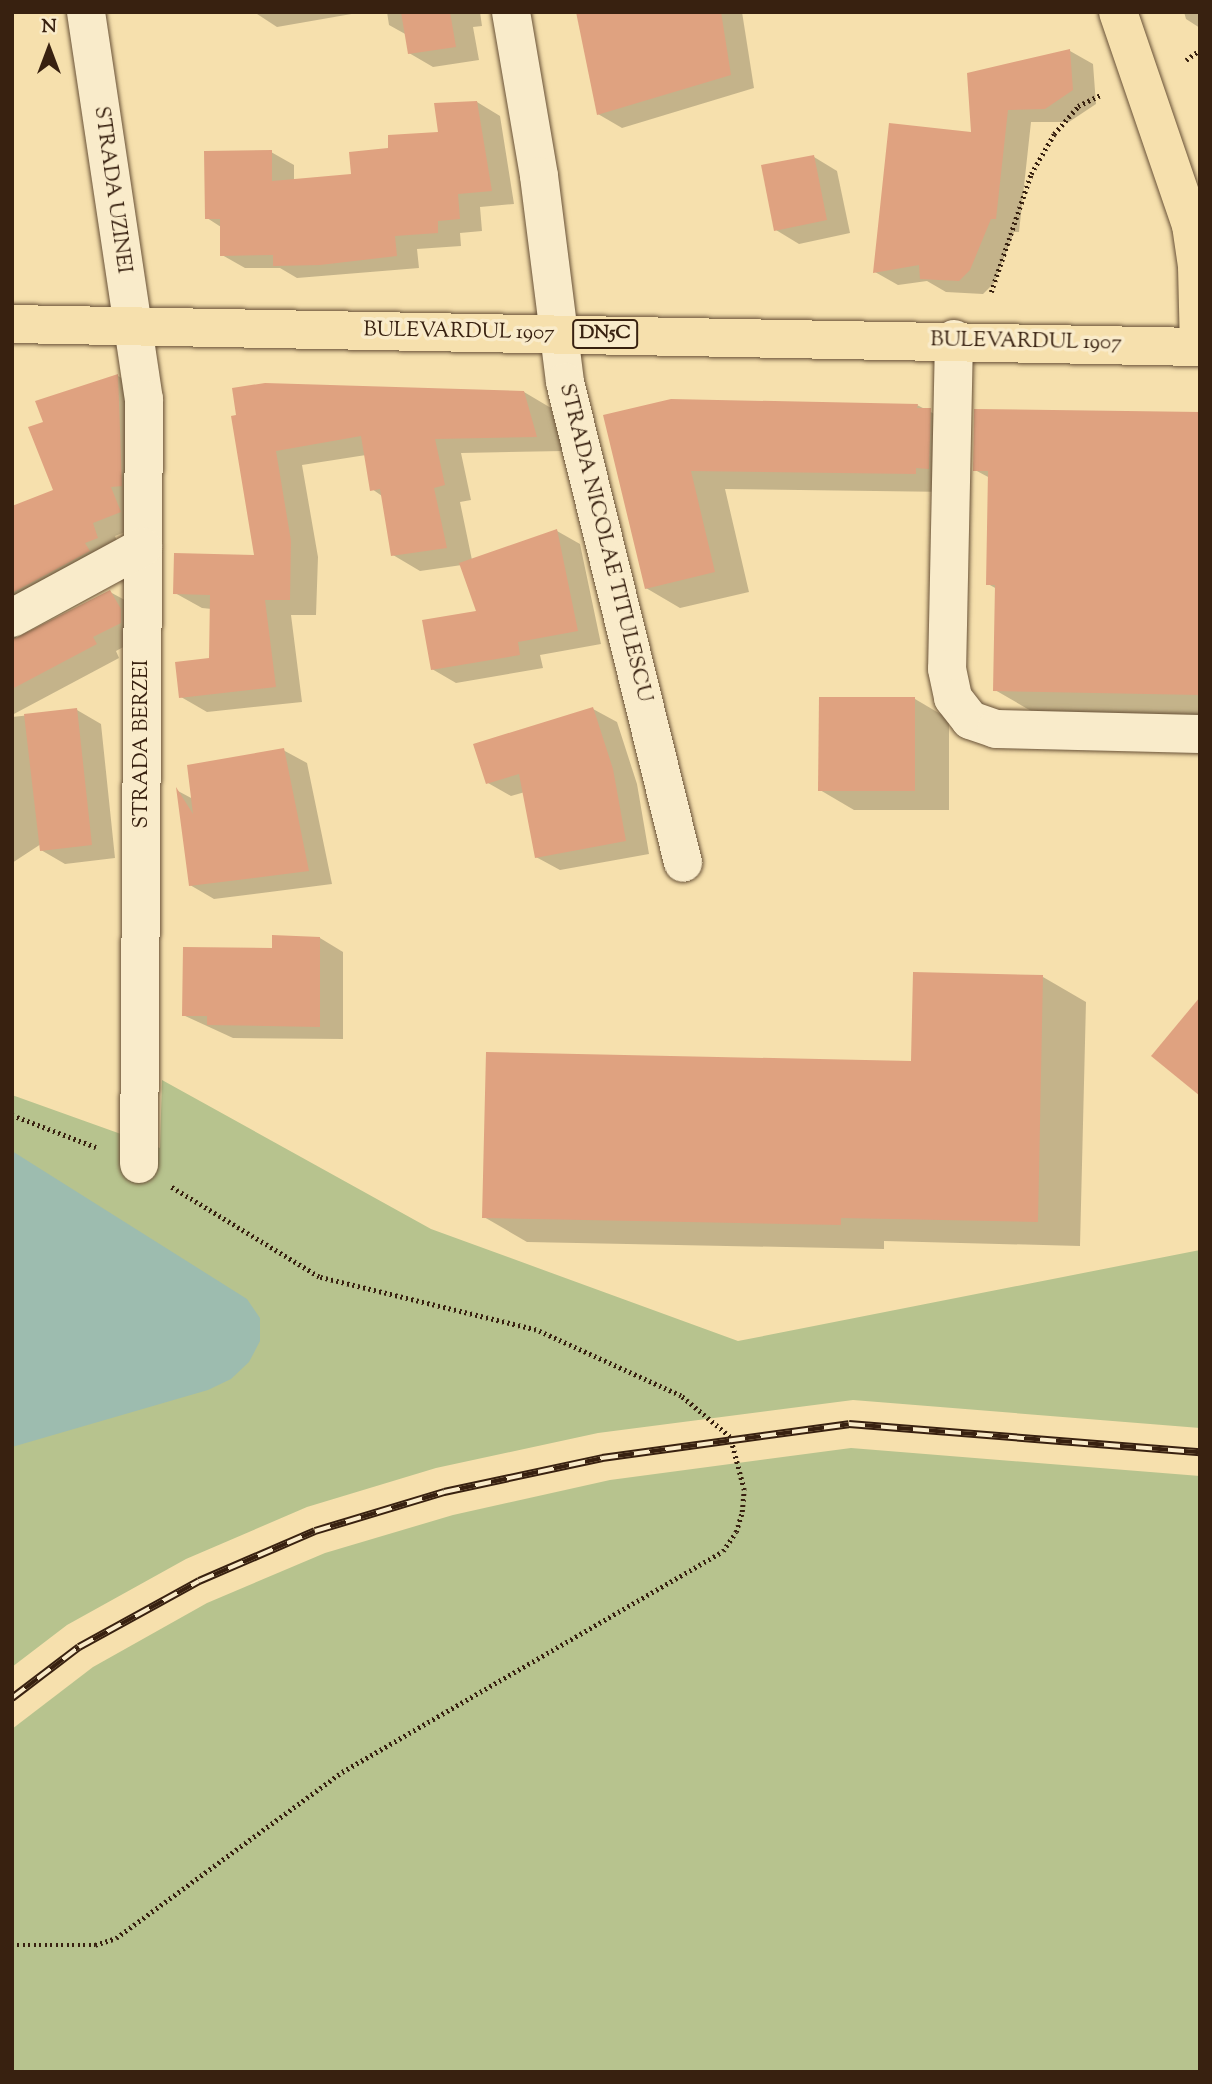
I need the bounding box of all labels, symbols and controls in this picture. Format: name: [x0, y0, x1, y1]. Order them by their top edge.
north arrow: [14, 14, 84, 84]
text: N: [41, 14, 57, 41]
street label: STRADA UZINEI: [88, 105, 136, 275]
street label: BULEVARDUL 1907: [363, 318, 555, 346]
road number: DN5C: [572, 318, 638, 350]
street label: BULEVARDUL 1907: [930, 328, 1122, 356]
street label: STRADA NICOLAE TITULESCU: [553, 381, 657, 705]
street label: STRADA BERZEI: [129, 660, 155, 828]

